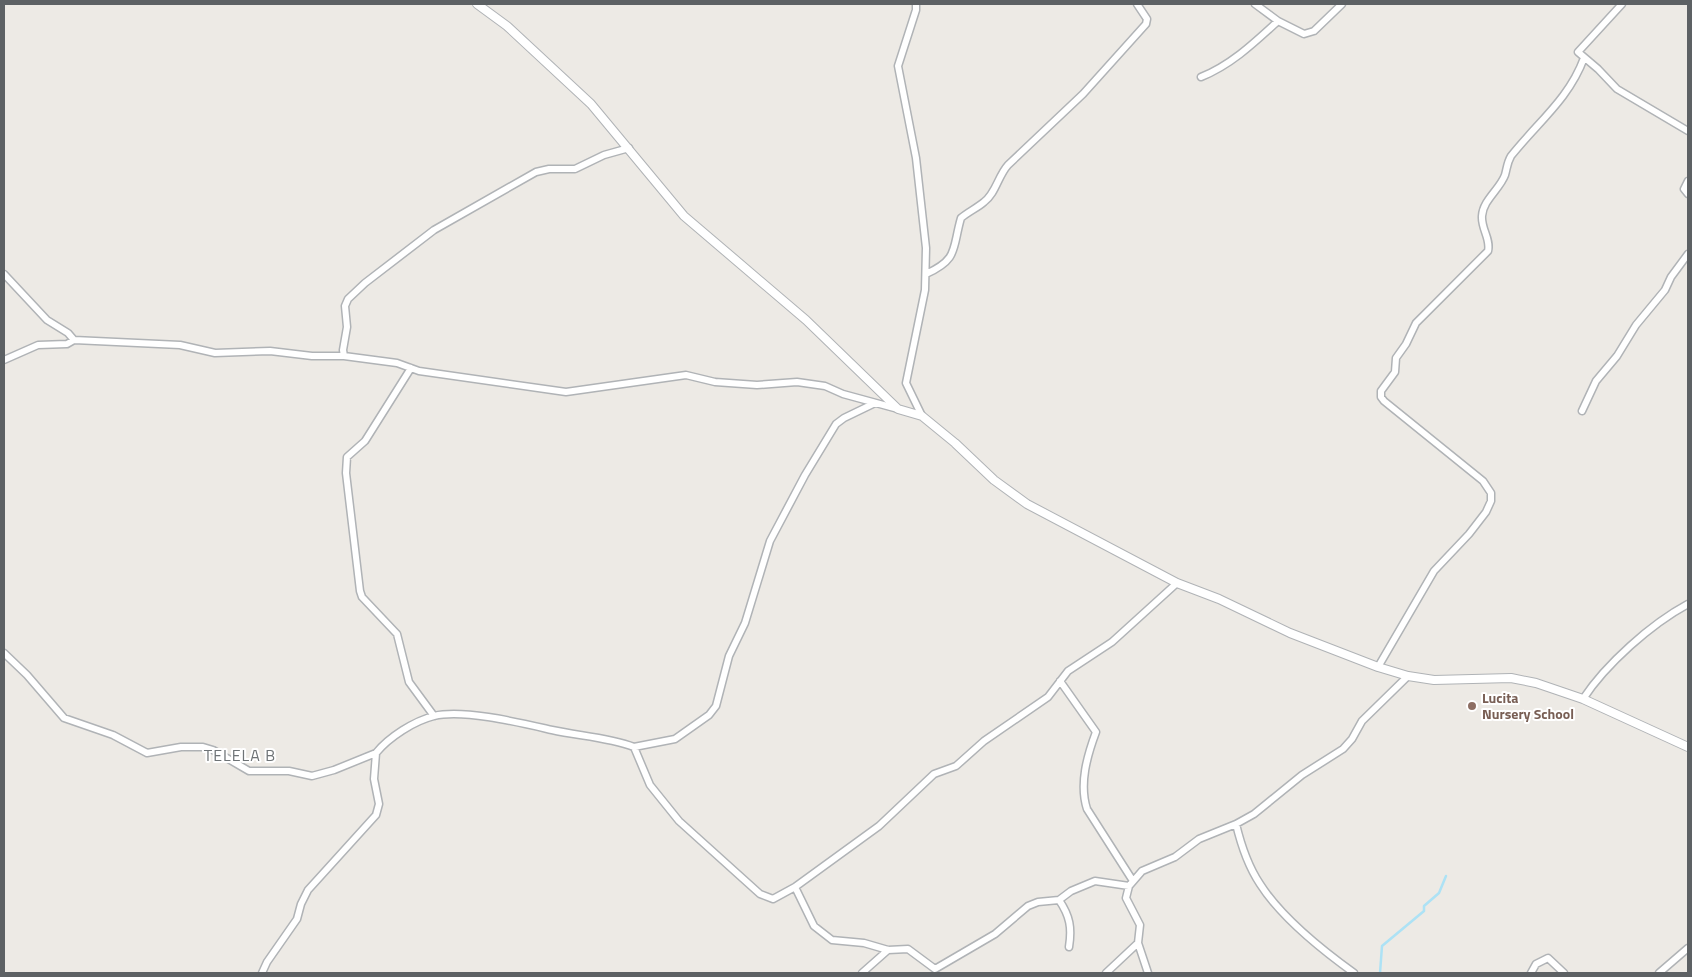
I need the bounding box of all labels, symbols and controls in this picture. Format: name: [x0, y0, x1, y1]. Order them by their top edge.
place label: Lucita Nursery School: [1482, 687, 1574, 724]
marker: Lucita Nursery School: [1466, 700, 1478, 712]
district label: TELELA B: [204, 743, 276, 767]

